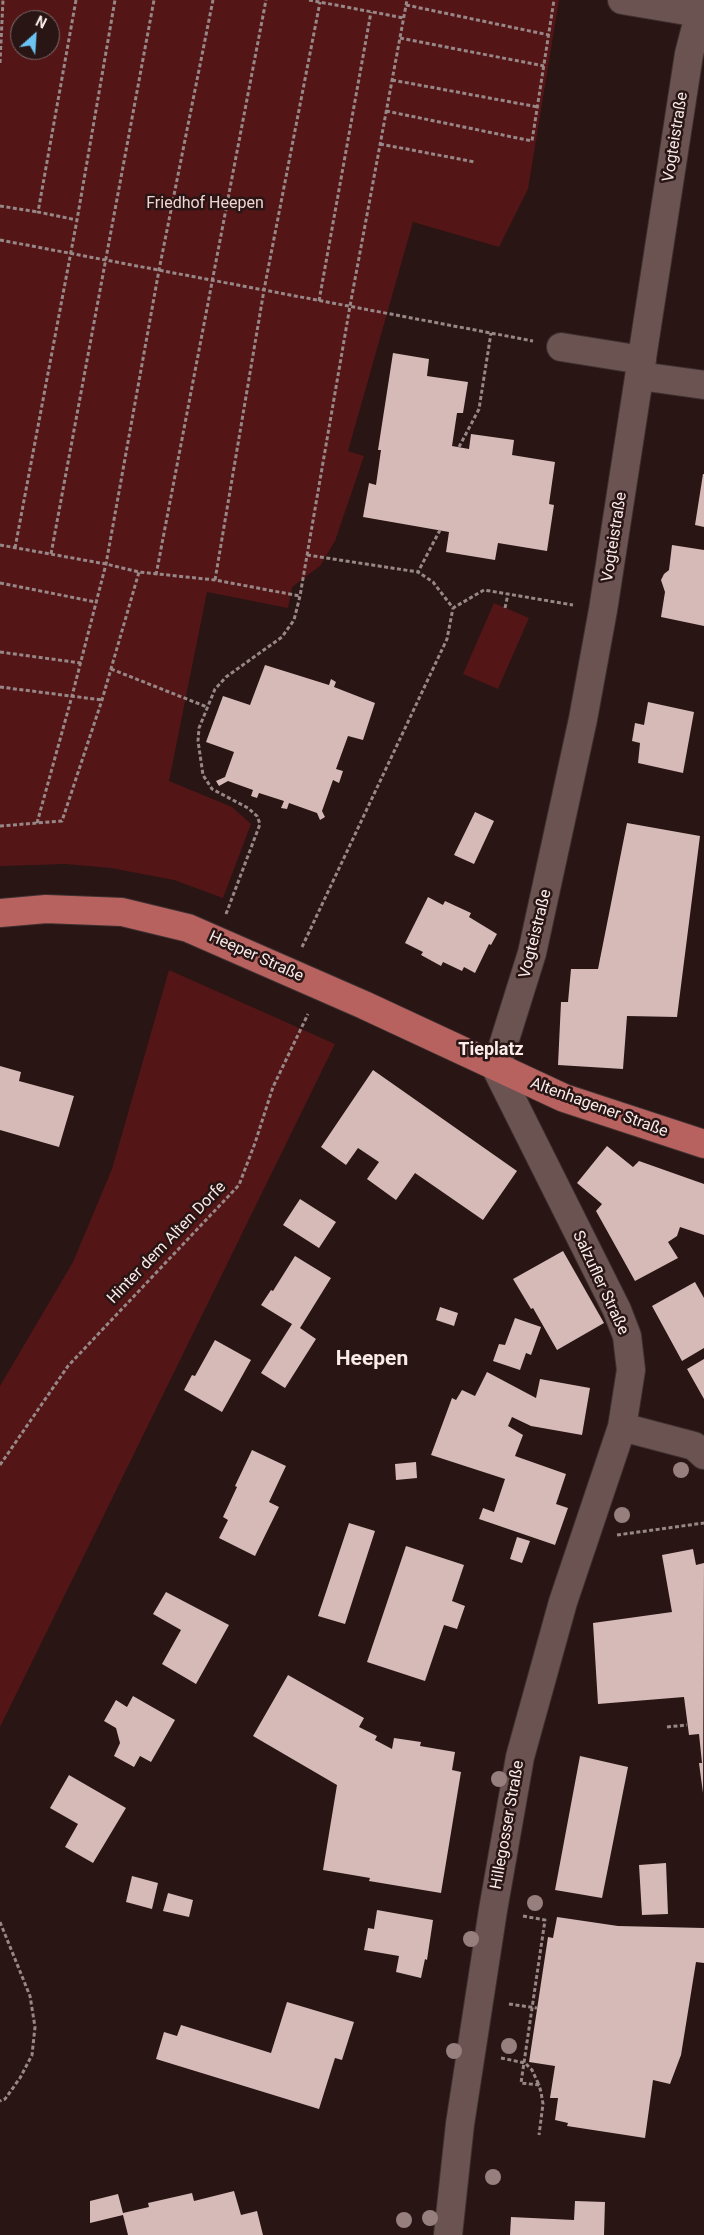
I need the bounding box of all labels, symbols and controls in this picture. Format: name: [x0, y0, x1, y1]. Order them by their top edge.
north arrow: [10, 10, 60, 60]
text: N: [33, 13, 49, 32]
street label: Vogteistraße: [659, 91, 693, 183]
park label: Friedhof Heepen: [146, 194, 264, 214]
street label: Vogteistraße: [598, 491, 632, 583]
street label: Vogteistraße: [516, 888, 556, 980]
street label: Heeper Straße: [206, 928, 306, 986]
district label: Tieplatz: [458, 1039, 524, 1061]
street label: Altenhagener Straße: [528, 1074, 670, 1142]
street label: Hinter dem Alten Dorfe: [104, 1178, 230, 1308]
street label: Salzufler Straße: [568, 1228, 632, 1338]
district label: Heepen: [336, 1347, 408, 1373]
street label: Hillegosser Straße: [487, 1759, 529, 1891]

